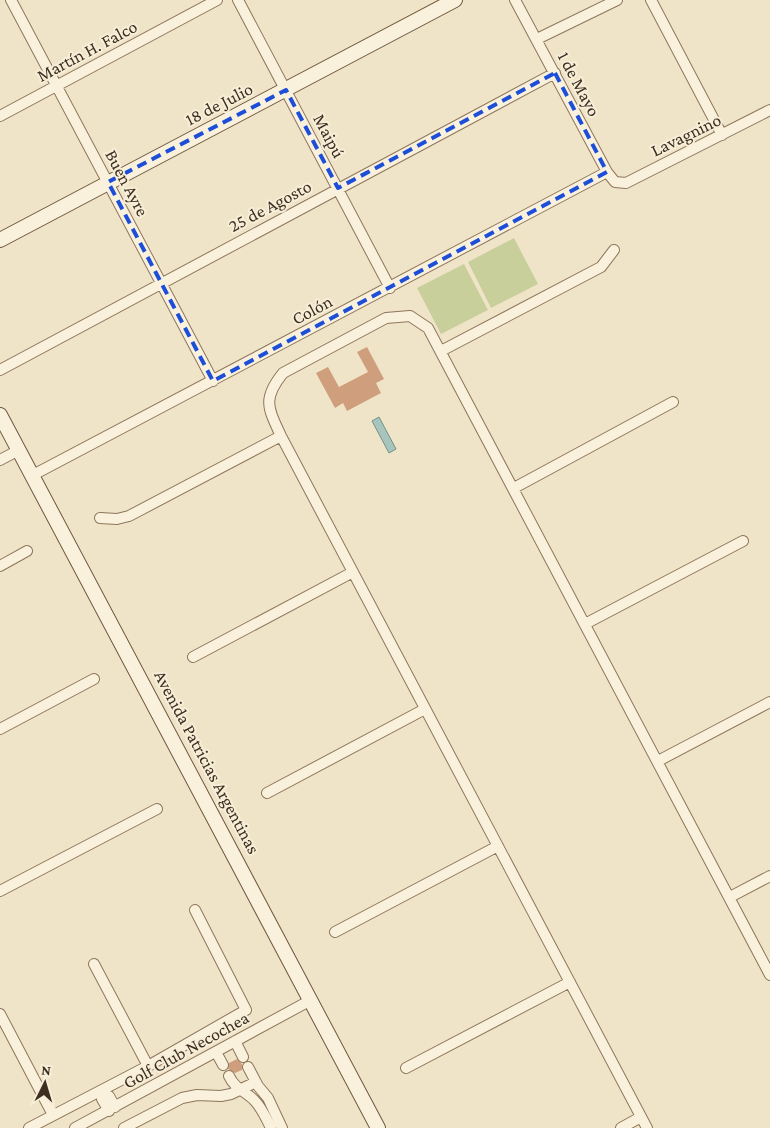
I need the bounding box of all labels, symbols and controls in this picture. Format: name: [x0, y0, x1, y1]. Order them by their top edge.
street label: Martín H. Falco: [34, 16, 141, 86]
street label: 1 de Mayo: [554, 48, 604, 120]
street label: 18 de Julio: [182, 78, 256, 130]
street label: Lavagnino: [648, 109, 724, 161]
street label: Maipú: [309, 111, 349, 162]
street label: Buen Ayre: [101, 146, 153, 220]
street label: 25 de Agosto: [225, 176, 315, 236]
street label: Colón: [288, 291, 336, 329]
street label: Avenida Patricias Argentinas: [150, 667, 264, 857]
street label: Golf Club Necochea: [120, 1007, 252, 1093]
north arrow: [20, 1058, 70, 1108]
text: N: [41, 1062, 52, 1078]

